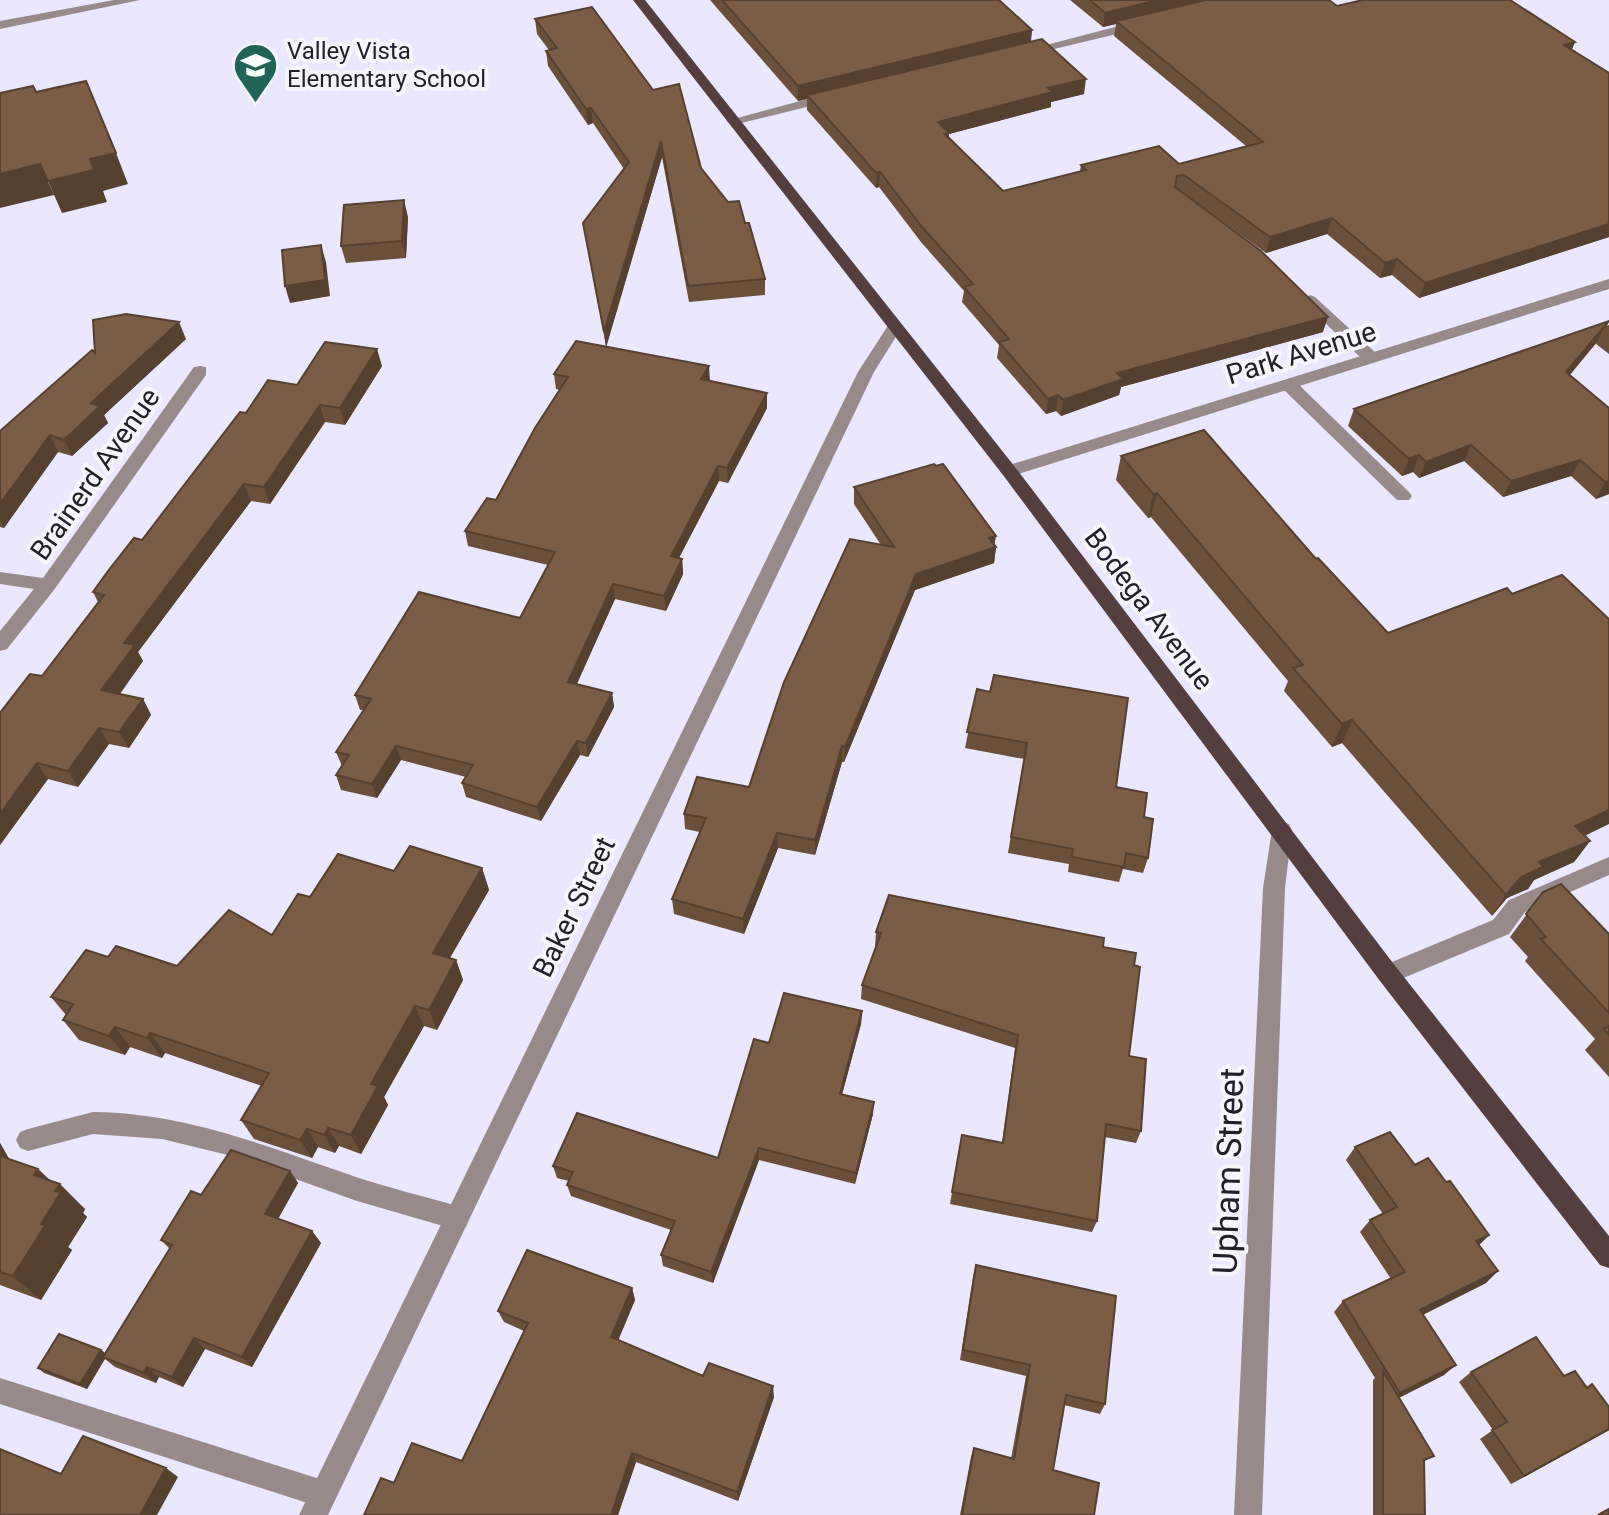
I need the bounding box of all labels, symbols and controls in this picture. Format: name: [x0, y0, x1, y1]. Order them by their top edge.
place label: Valley Vista Elementary School: [287, 37, 486, 93]
school or university icon: Valley Vista Elementary School: [232, 41, 280, 104]
street label: Park Avenue: [1222, 315, 1380, 391]
street label: Brainerd Avenue: [23, 382, 167, 566]
street label: Bodega Avenue: [1078, 522, 1220, 696]
street label: Baker Street: [526, 832, 622, 982]
street label: Upham Street: [1204, 1067, 1252, 1275]

